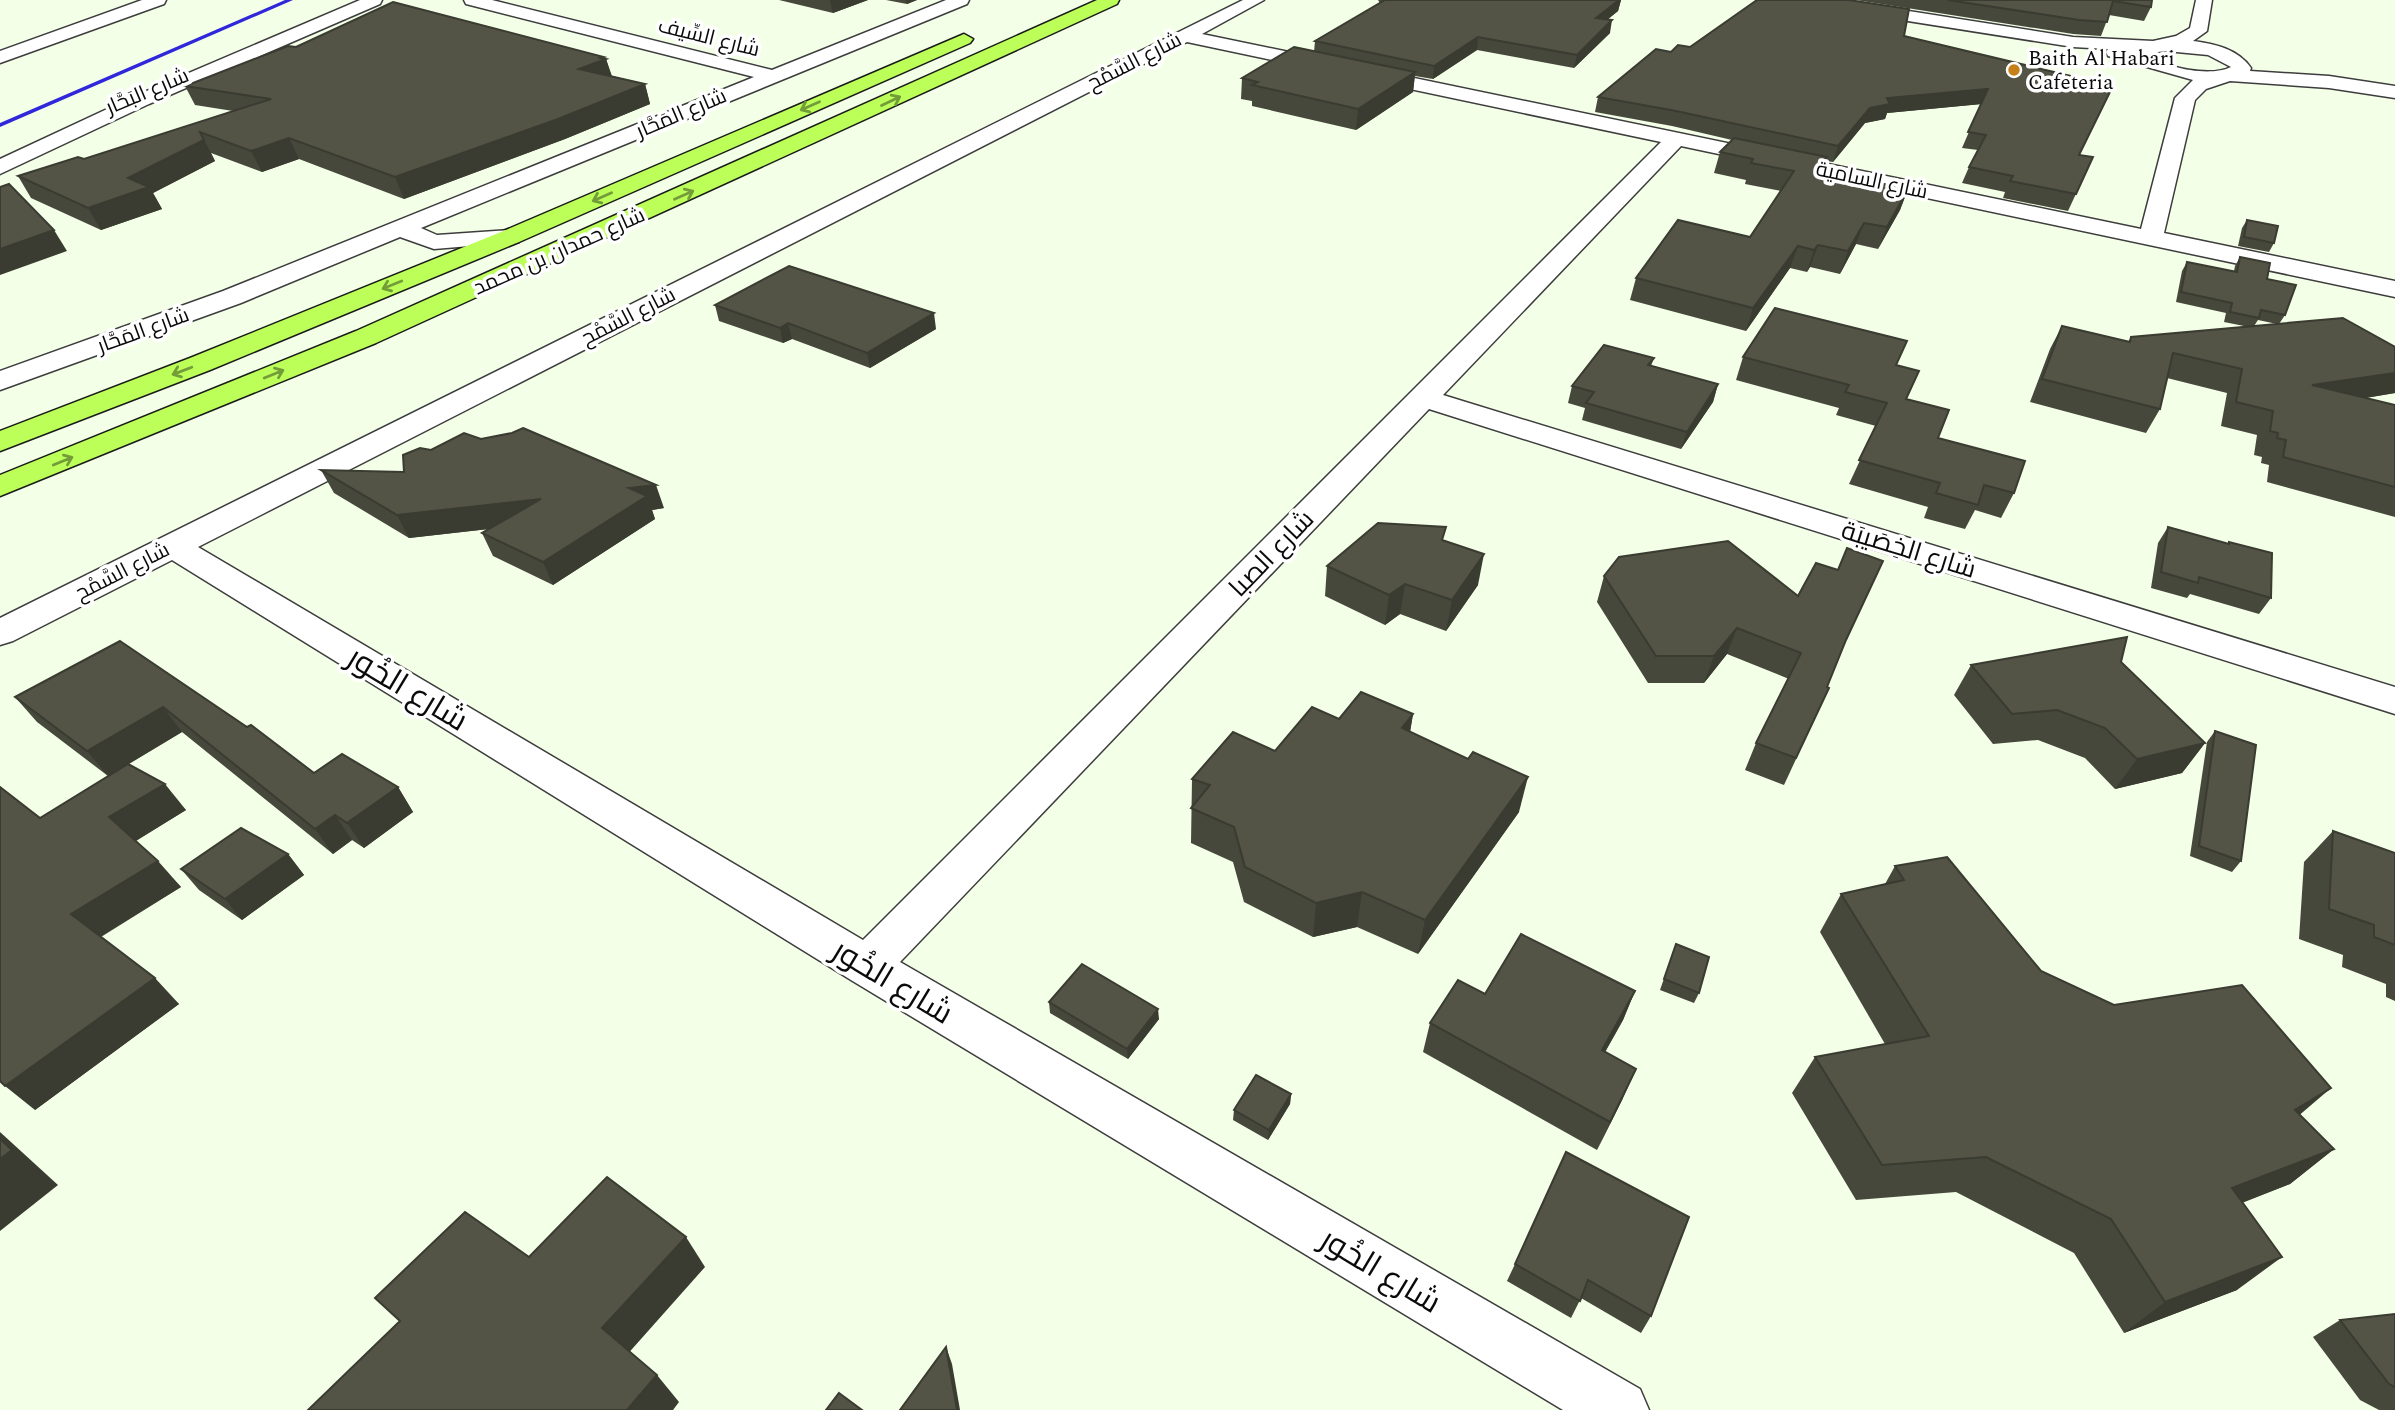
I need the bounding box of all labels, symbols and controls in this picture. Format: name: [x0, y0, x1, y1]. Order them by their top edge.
street label: شارع السِّيف: [655, 10, 763, 66]
street label: شارع السَّمْح: [1081, 24, 1188, 99]
place label: Baith Al Habari Cafeteria: [2028, 43, 2175, 99]
street label: شارع البَحَّار: [100, 60, 194, 124]
marker: Baith Al Habari Cafeteria: [2006, 62, 2022, 78]
street label: شارع المَحَّار: [630, 80, 732, 148]
one-way arrow: [880, 94, 901, 107]
one-way arrow: [800, 100, 821, 113]
street label: شارع السامية: [1813, 154, 1931, 208]
one-way arrow: [673, 188, 694, 201]
one-way arrow: [591, 191, 613, 204]
street label: شارع حمدان بن محمد: [468, 200, 650, 304]
street label: شارع السَّمْح: [575, 279, 682, 354]
one-way arrow: [382, 280, 404, 293]
street label: شارع المَحَّار: [92, 300, 194, 363]
one-way arrow: [171, 366, 193, 379]
one-way arrow: [262, 367, 284, 380]
one-way arrow: [52, 453, 74, 466]
street label: شارع الصبا: [1220, 501, 1324, 607]
street label: شارع الخِصَيبَة: [1836, 510, 1981, 589]
street label: شارع السَّمْح: [69, 534, 176, 609]
street label: شارع الخُور: [336, 633, 477, 745]
street label: شارع الخُور: [821, 926, 962, 1038]
street label: شارع الخُور: [1309, 1215, 1450, 1327]

